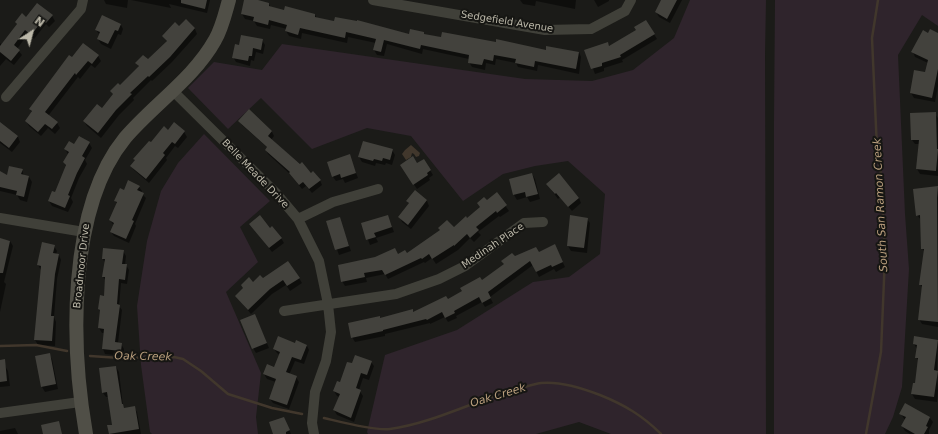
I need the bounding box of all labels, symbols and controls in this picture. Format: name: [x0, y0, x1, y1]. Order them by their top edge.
street label: Sedgefield Avenue: [460, 9, 554, 35]
north arrow: [12, 12, 52, 52]
text: N: [32, 14, 47, 30]
street label: Belle Meade Drive: [219, 137, 291, 211]
water label: South San Ramon Creek: [871, 138, 891, 272]
street label: Medinah Place: [460, 221, 526, 271]
street label: Broadmoor Drive: [72, 223, 92, 309]
water label: Oak Creek: [114, 350, 172, 364]
water label: Oak Creek: [469, 381, 527, 411]

